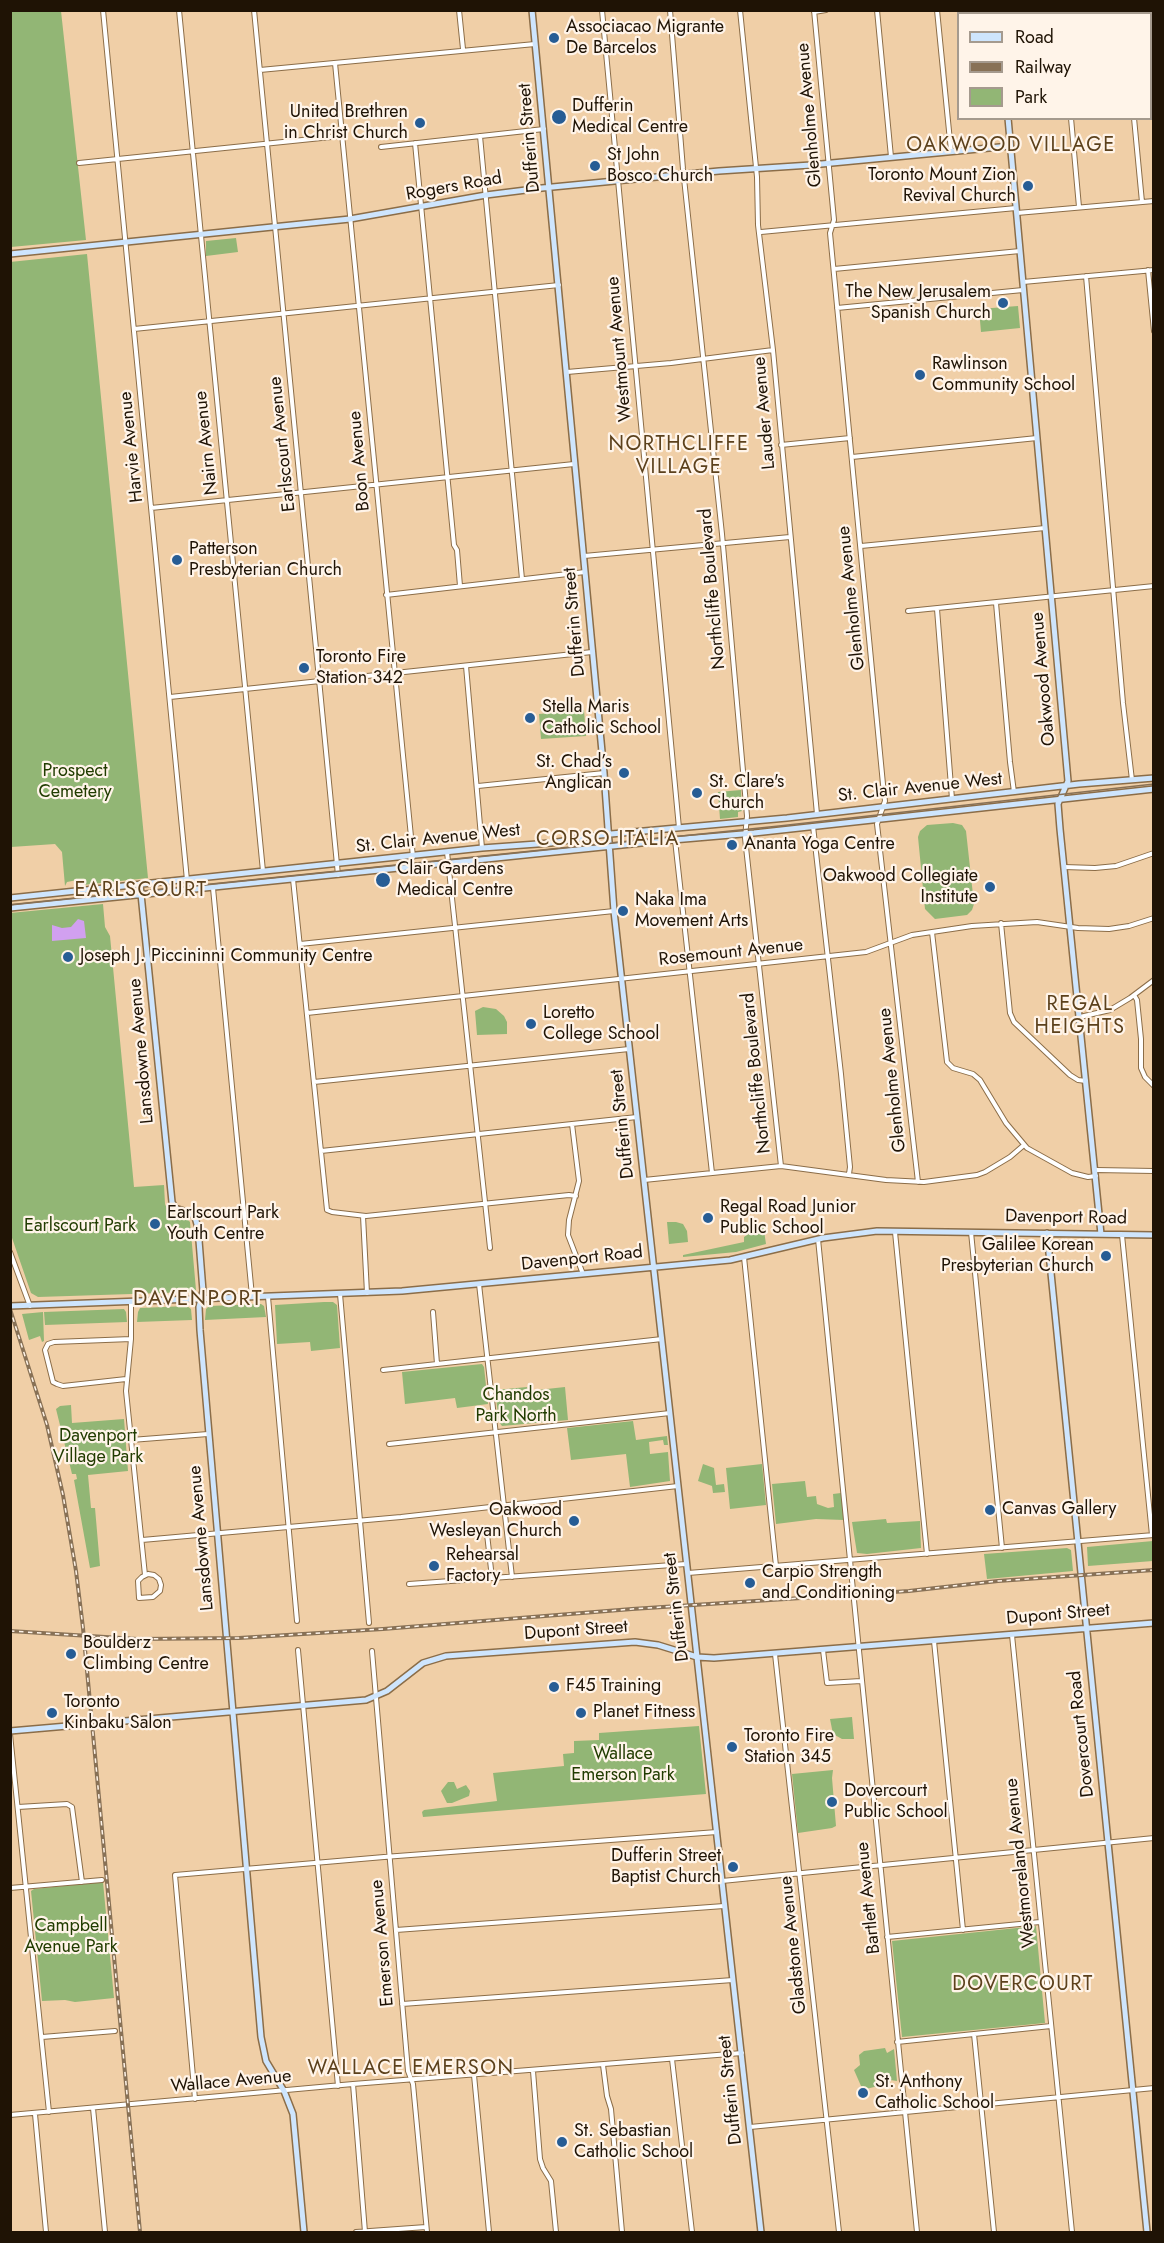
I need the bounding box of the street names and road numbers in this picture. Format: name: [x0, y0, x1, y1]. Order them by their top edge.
street label: Glenholme Avenue: [793, 42, 827, 188]
street label: Dufferin Street: [514, 82, 546, 194]
street label: Rogers Road: [404, 168, 504, 206]
street label: Westmount Avenue: [603, 275, 637, 423]
street label: Lauder Avenue: [749, 356, 781, 470]
street label: Earlscourt Avenue: [265, 375, 301, 513]
street label: Harvie Avenue: [115, 390, 149, 504]
street label: Nairn Avenue: [191, 390, 223, 496]
street label: Boon Avenue: [345, 410, 375, 512]
street label: Northcliffe Boulevard: [695, 508, 731, 670]
street label: Glenholme Avenue: [834, 525, 870, 671]
street label: Dufferin Street: [559, 566, 591, 678]
street label: Oakwood Avenue: [1027, 611, 1061, 747]
street label: St. Clair Avenue West: [837, 769, 1003, 807]
street label: St. Clair Avenue West: [355, 820, 521, 858]
street label: Rosemount Avenue: [658, 935, 804, 971]
street label: Lansdowne Avenue: [125, 977, 159, 1125]
street label: Northcliffe Boulevard: [738, 992, 776, 1154]
street label: Glenholme Avenue: [875, 1007, 911, 1153]
street label: Dufferin Street: [607, 1068, 639, 1180]
street label: Davenport Road: [1005, 1206, 1127, 1230]
street label: Davenport Road: [520, 1242, 644, 1276]
street label: Lansdowne Avenue: [185, 1464, 219, 1612]
street label: Dufferin Street: [660, 1551, 694, 1663]
street label: Dupont Street: [1005, 1600, 1111, 1630]
street label: Dupont Street: [523, 1617, 629, 1645]
street label: Dovercourt Road: [1065, 1670, 1099, 1798]
street label: Westmoreland Avenue: [1001, 1777, 1041, 1949]
street label: Bartlett Avenue: [852, 1841, 886, 1955]
street label: Gladstone Avenue: [776, 1875, 812, 2015]
street label: Emerson Avenue: [367, 1879, 399, 2007]
street label: Dufferin Street: [715, 2034, 747, 2146]
street label: Wallace Avenue: [170, 2066, 292, 2098]

